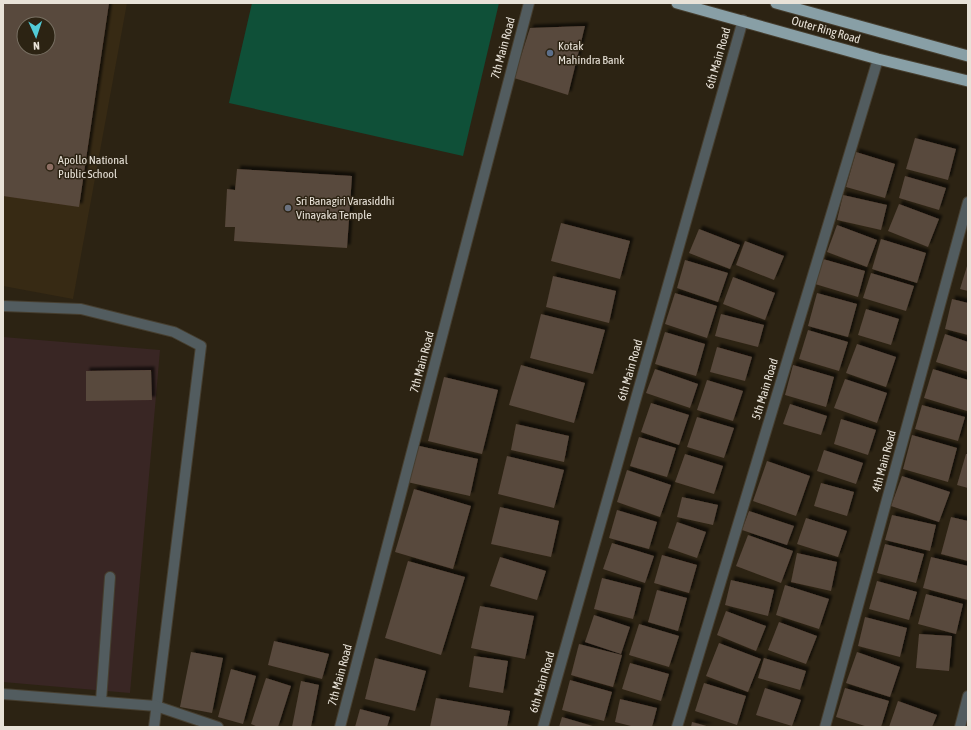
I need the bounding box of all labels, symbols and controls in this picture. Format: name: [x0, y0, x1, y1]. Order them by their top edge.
street label: Outer Ring Road: [790, 13, 862, 47]
north arrow: [16, 16, 56, 56]
street label: 7th Main Road: [488, 16, 518, 80]
street label: 6th Main Road: [703, 26, 733, 90]
place label: Kotak Mahindra Bank: [558, 39, 625, 67]
text: N: [33, 40, 40, 52]
marker: Kotak Mahindra Bank: [545, 48, 555, 58]
place label: Apollo National Public School: [58, 153, 129, 181]
marker: Apollo National Public School: [45, 162, 55, 172]
place label: Sri Banagiri Varasiddhi Vinayaka Temple: [296, 194, 394, 222]
marker: Sri Banagiri Varasiddhi Vinayaka Temple: [283, 203, 293, 213]
street label: 7th Main Road: [407, 330, 437, 394]
street label: 6th Main Road: [615, 338, 645, 402]
street label: 5th Main Road: [749, 357, 781, 421]
street label: 4th Main Road: [869, 429, 899, 493]
street label: 7th Main Road: [325, 643, 355, 707]
street label: 6th Main Road: [527, 650, 557, 714]

